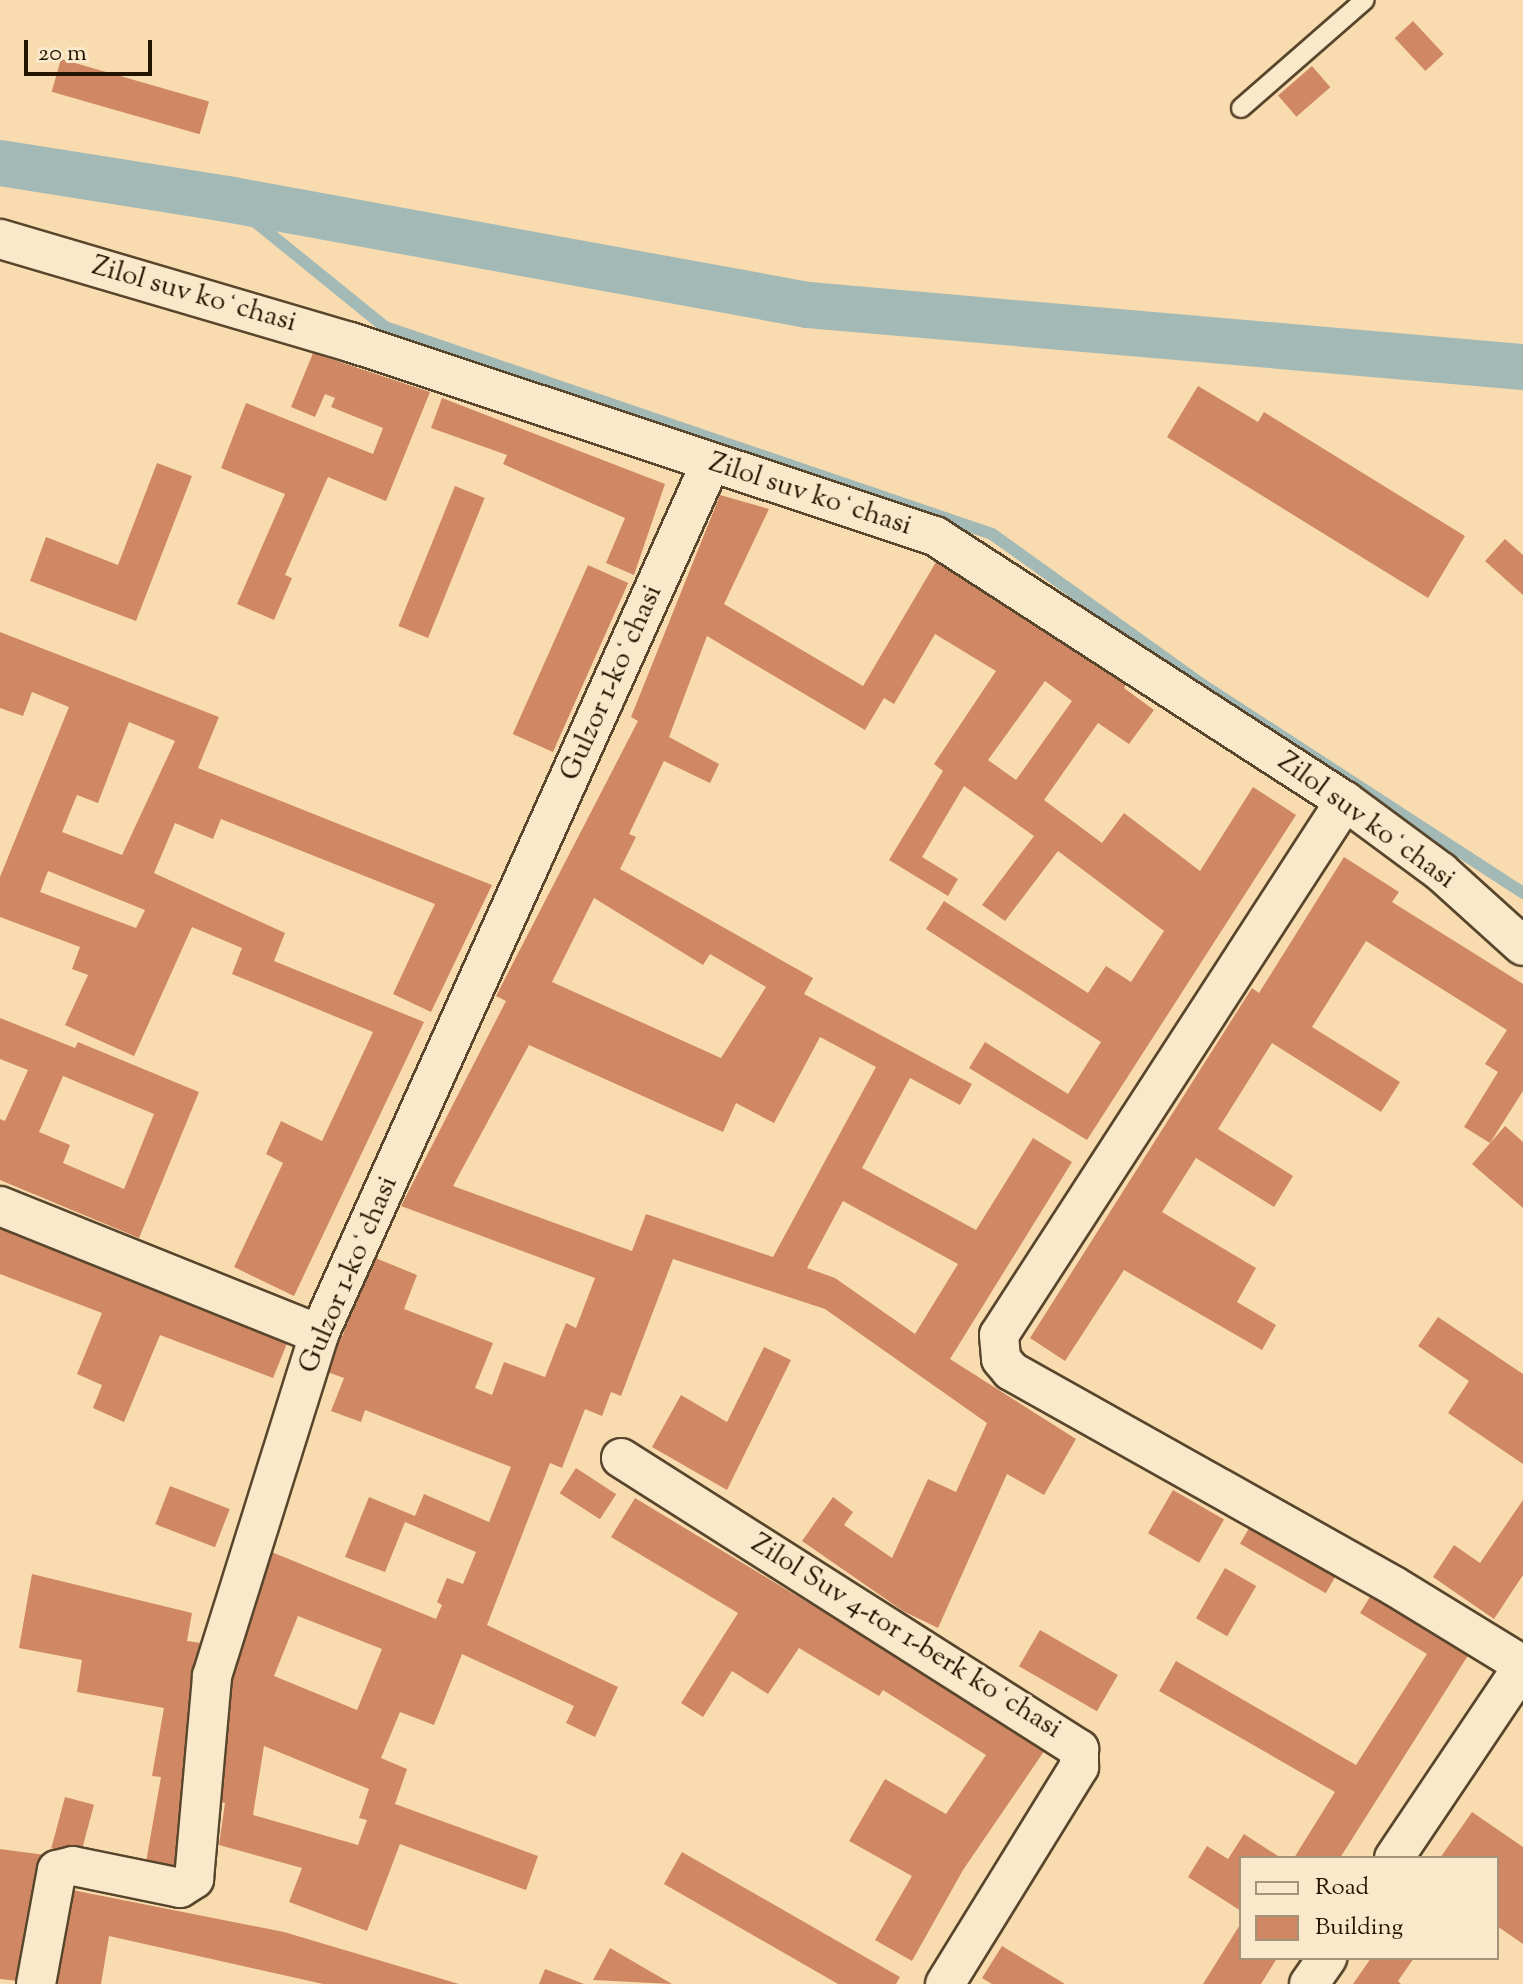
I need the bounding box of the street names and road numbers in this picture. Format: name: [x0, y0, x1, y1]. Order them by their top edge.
street label: Zilol suv koʻchasi: [88, 250, 300, 340]
street label: Zilol suv koʻchasi: [704, 446, 916, 544]
street label: Gulzor 1-koʻchasi: [554, 580, 670, 786]
street label: Zilol suv koʻchasi: [1271, 745, 1461, 897]
street label: Gulzor 1-koʻchasi: [292, 1171, 406, 1379]
street label: Zilol Suv 4-tor 1-berk koʻchasi: [745, 1527, 1067, 1747]

